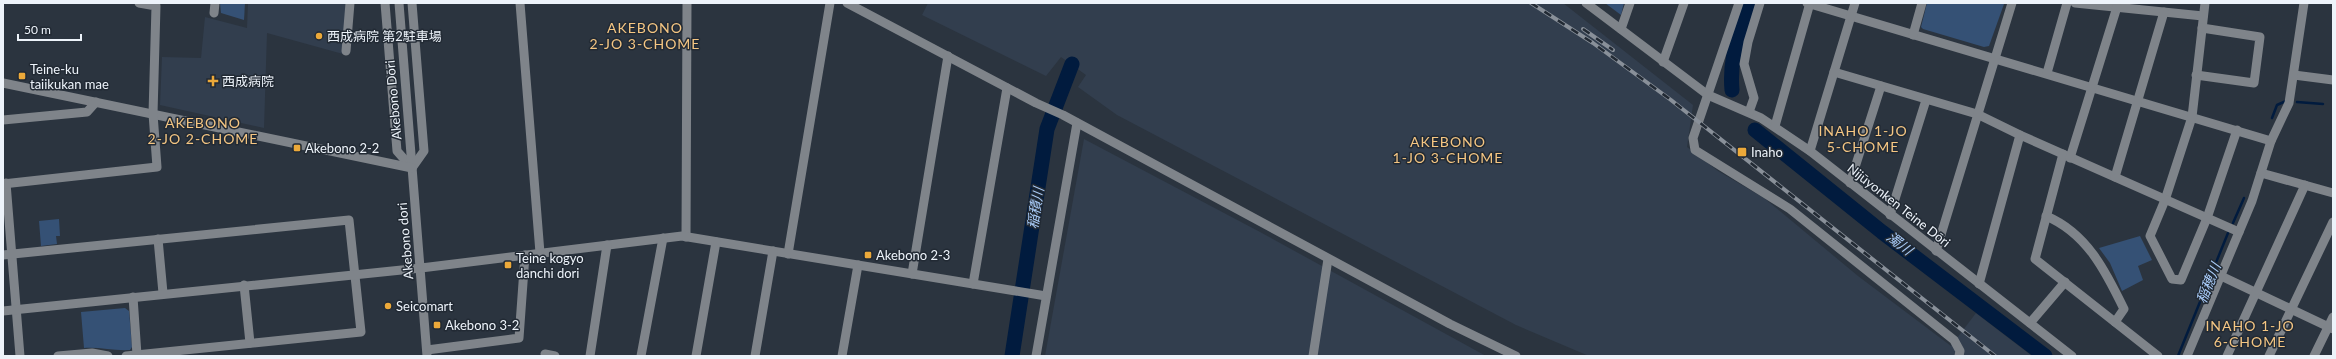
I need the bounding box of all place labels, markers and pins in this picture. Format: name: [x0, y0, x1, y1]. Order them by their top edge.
place label: 西成病院 第2駐車場: [327, 28, 442, 44]
marker: 西成病院 第2駐車場: [314, 31, 324, 41]
place label: Teine-ku taiikukan mae: [30, 61, 109, 92]
marker: Teine-ku taiikukan mae: [17, 71, 27, 81]
place label: 西成病院: [222, 73, 274, 89]
marker: 西成病院: [207, 75, 219, 87]
place label: Akebono 2-2: [305, 140, 379, 156]
marker: Akebono 2-2: [292, 143, 302, 153]
place label: Inaho: [1751, 144, 1783, 160]
marker: Inaho: [1736, 146, 1748, 158]
place label: Akebono 2-3: [876, 247, 950, 263]
place label: Teine kogyo danchi dori: [516, 250, 584, 281]
marker: Akebono 2-3: [863, 250, 873, 260]
marker: Teine kogyo danchi dori: [503, 260, 513, 270]
place label: Seicomart: [396, 298, 453, 314]
marker: Seicomart: [383, 301, 393, 311]
place label: Akebono 3-2: [445, 317, 519, 333]
marker: Akebono 3-2: [432, 320, 442, 330]

